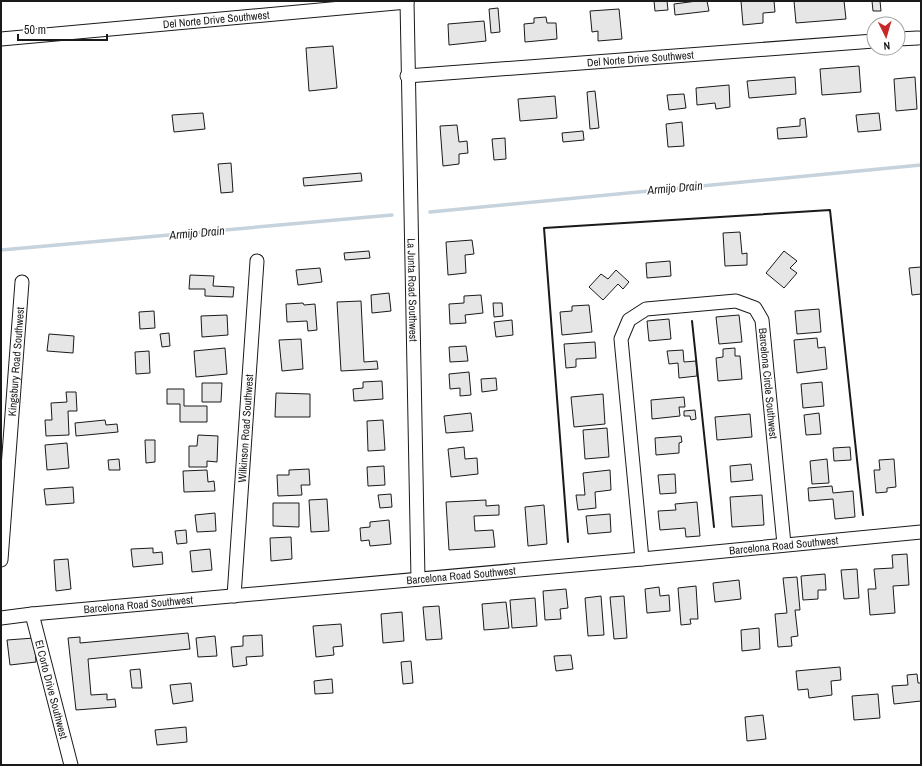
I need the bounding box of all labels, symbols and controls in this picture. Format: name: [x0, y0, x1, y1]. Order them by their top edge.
street label: Del Norte Drive Southwest: [162, 8, 271, 31]
scale bar: [18, 16, 107, 42]
north arrow: [866, 16, 906, 56]
text: 50 m: [24, 22, 46, 38]
text: N: [883, 39, 891, 53]
street label: Del Norte Drive Southwest: [586, 47, 695, 69]
water label: Armijo Drain: [646, 178, 703, 198]
water label: Armijo Drain: [168, 223, 225, 243]
street label: La Junta Road Southwest: [405, 238, 420, 342]
street label: Kingsbury Road Southwest: [5, 306, 27, 417]
street label: Barcelona Circle Southwest: [756, 327, 781, 440]
street label: Wilkinson Road Southwest: [235, 373, 256, 483]
street label: Barcelona Road Southwest: [728, 533, 839, 558]
street label: Barcelona Road Southwest: [406, 563, 517, 587]
street label: Barcelona Road Southwest: [83, 592, 194, 616]
street label: El Corto Drive Southwest: [32, 639, 71, 741]

